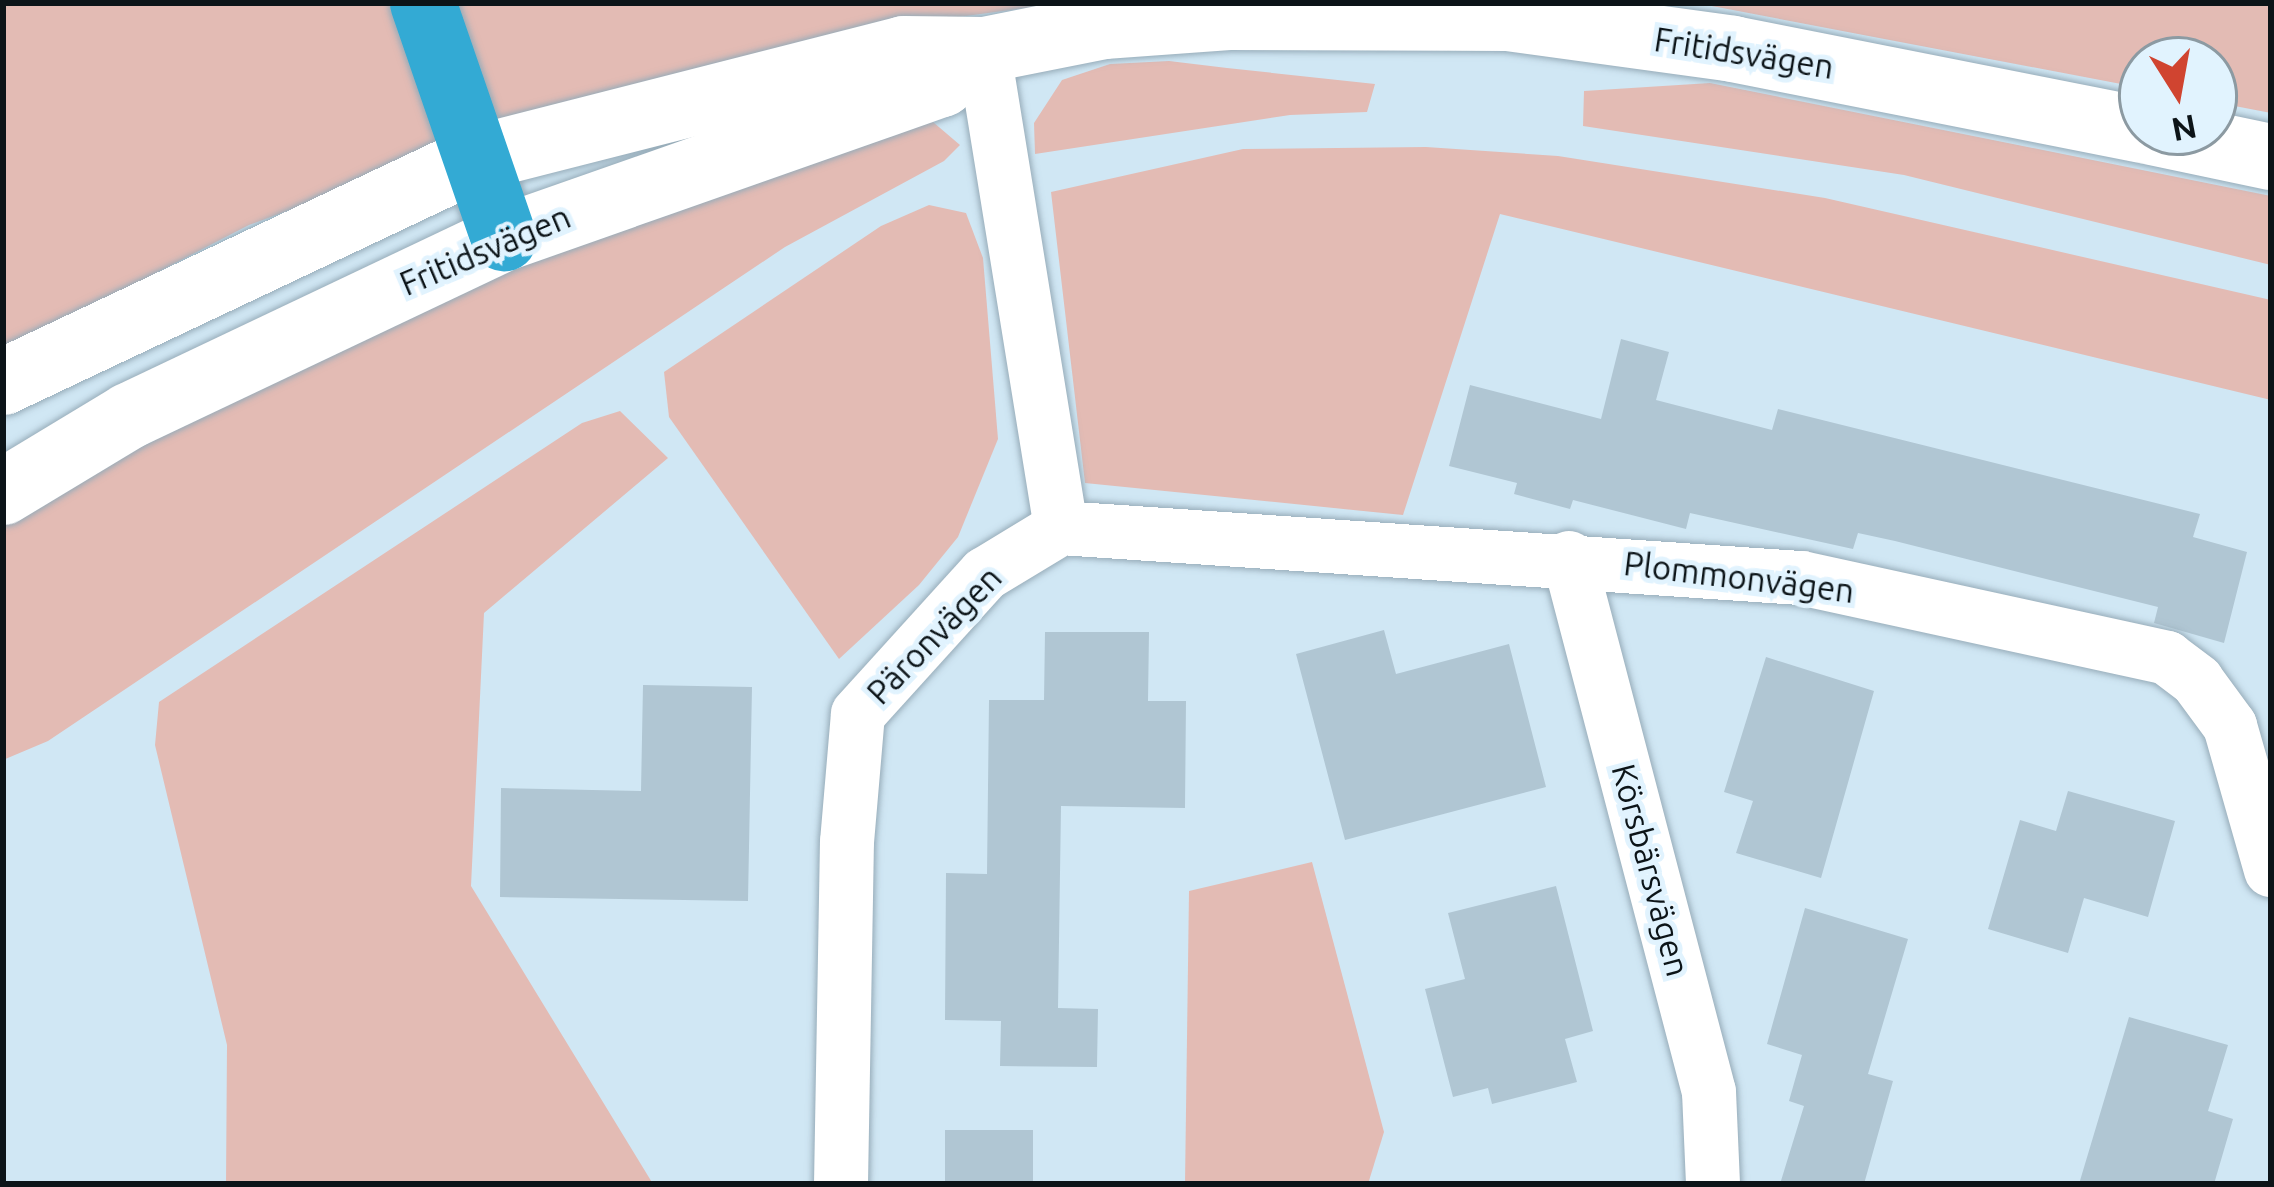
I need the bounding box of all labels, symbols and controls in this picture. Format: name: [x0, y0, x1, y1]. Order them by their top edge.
street label: Fritidsvägen: [1652, 19, 1836, 87]
north arrow: [2118, 36, 2238, 156]
text: N: [2169, 108, 2200, 149]
street label: Fritidsvägen: [394, 196, 576, 304]
street label: Plommonvägen: [1622, 543, 1856, 611]
street label: Päronvägen: [859, 558, 1009, 712]
street label: Körsbärsvägen: [1604, 760, 1698, 980]

